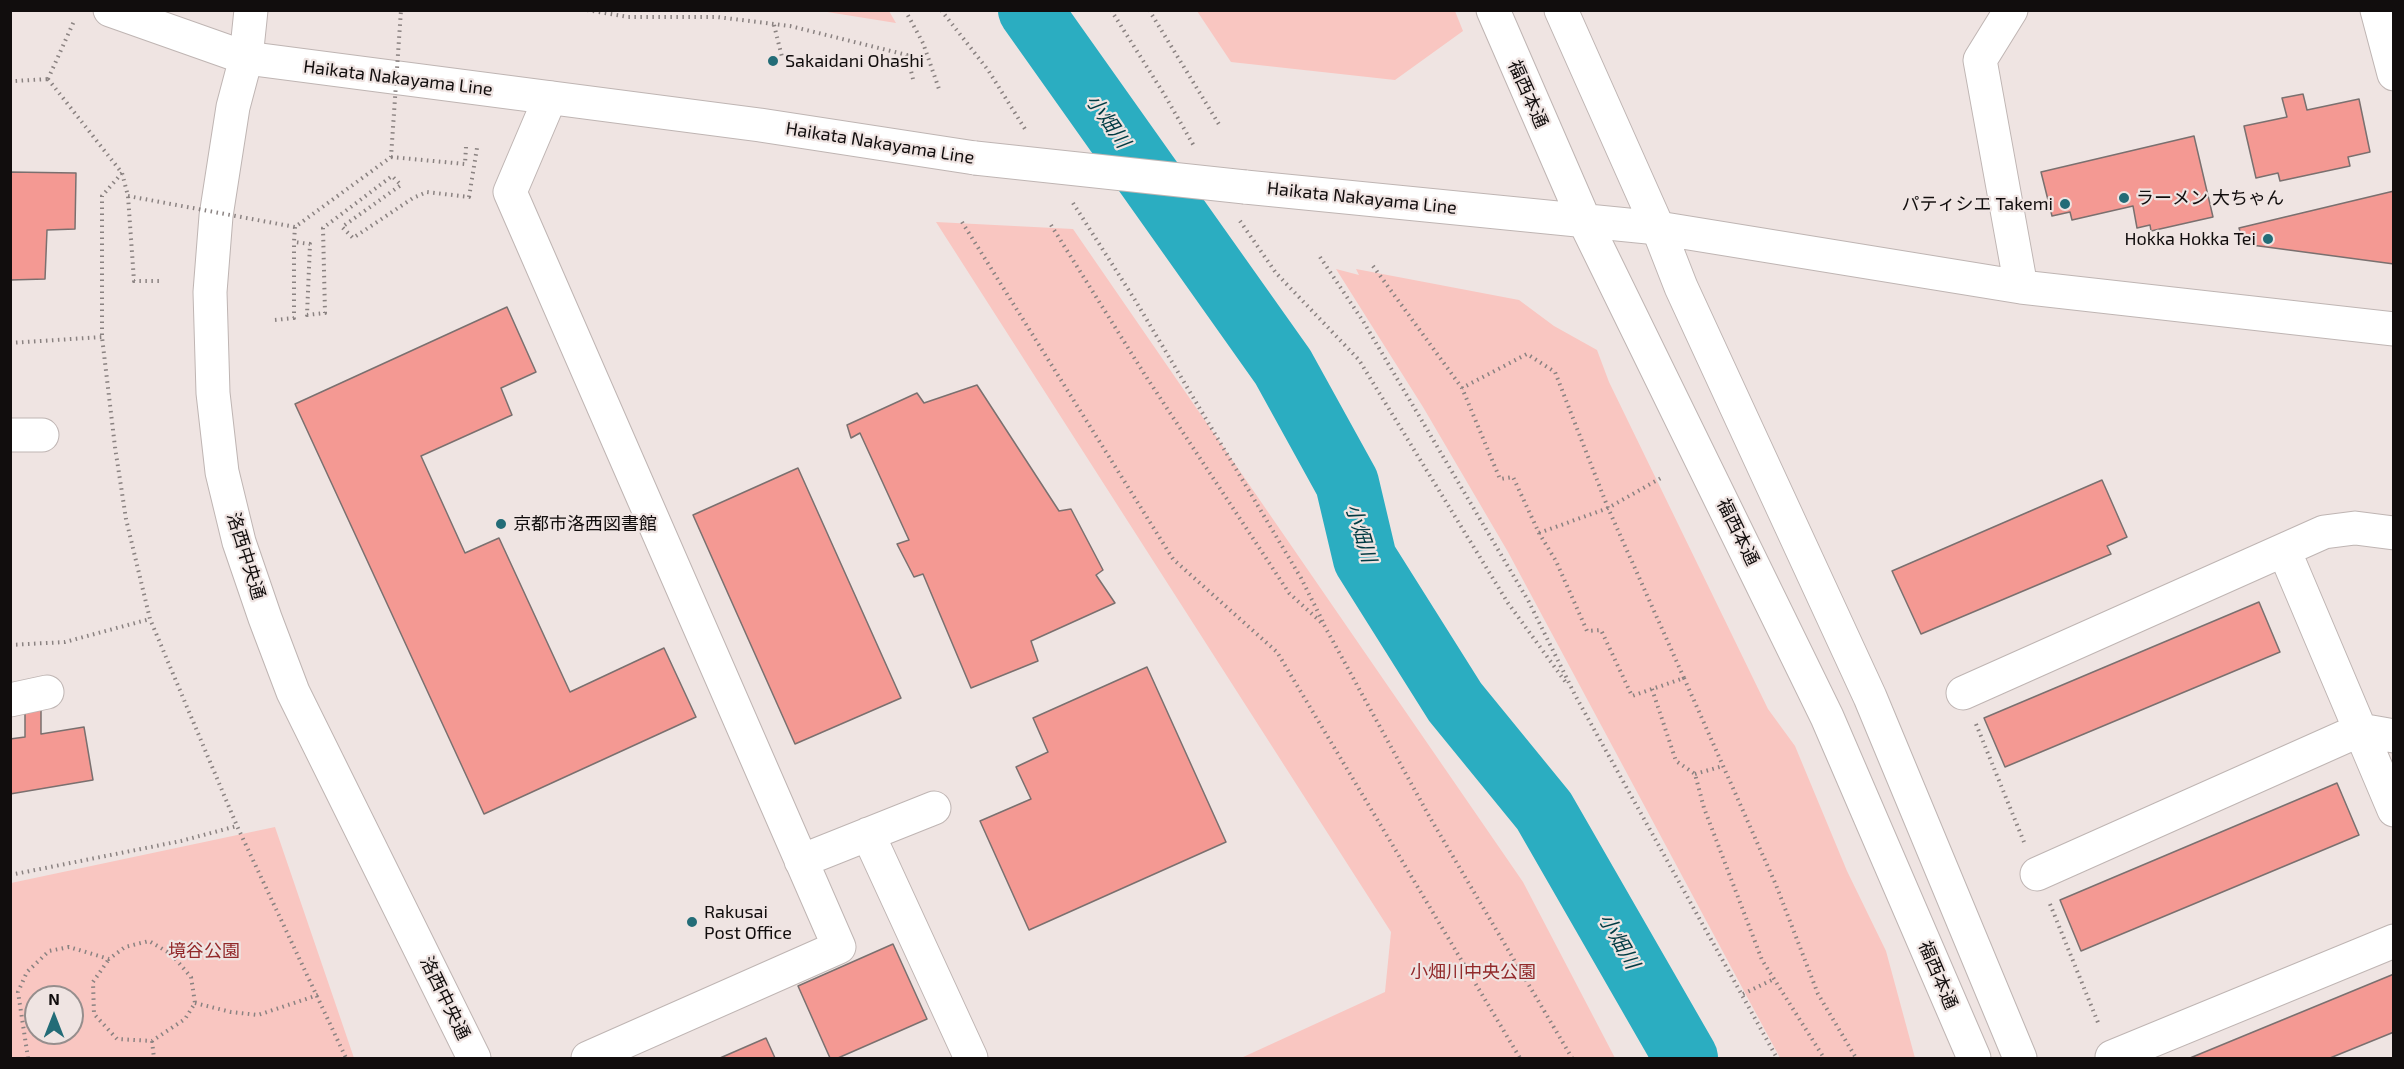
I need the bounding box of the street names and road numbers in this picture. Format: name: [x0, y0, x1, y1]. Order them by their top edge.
street label: Haikata Nakayama Line: [302, 56, 494, 100]
street label: 福西本通: [1503, 57, 1553, 131]
street label: Haikata Nakayama Line: [784, 117, 976, 169]
street label: Haikata Nakayama Line: [1266, 177, 1458, 219]
street label: 福西本通: [1713, 495, 1763, 569]
street label: 洛西中央通: [223, 510, 269, 602]
street label: 福西本通: [1914, 938, 1962, 1012]
street label: 洛西中央通: [416, 953, 474, 1043]

